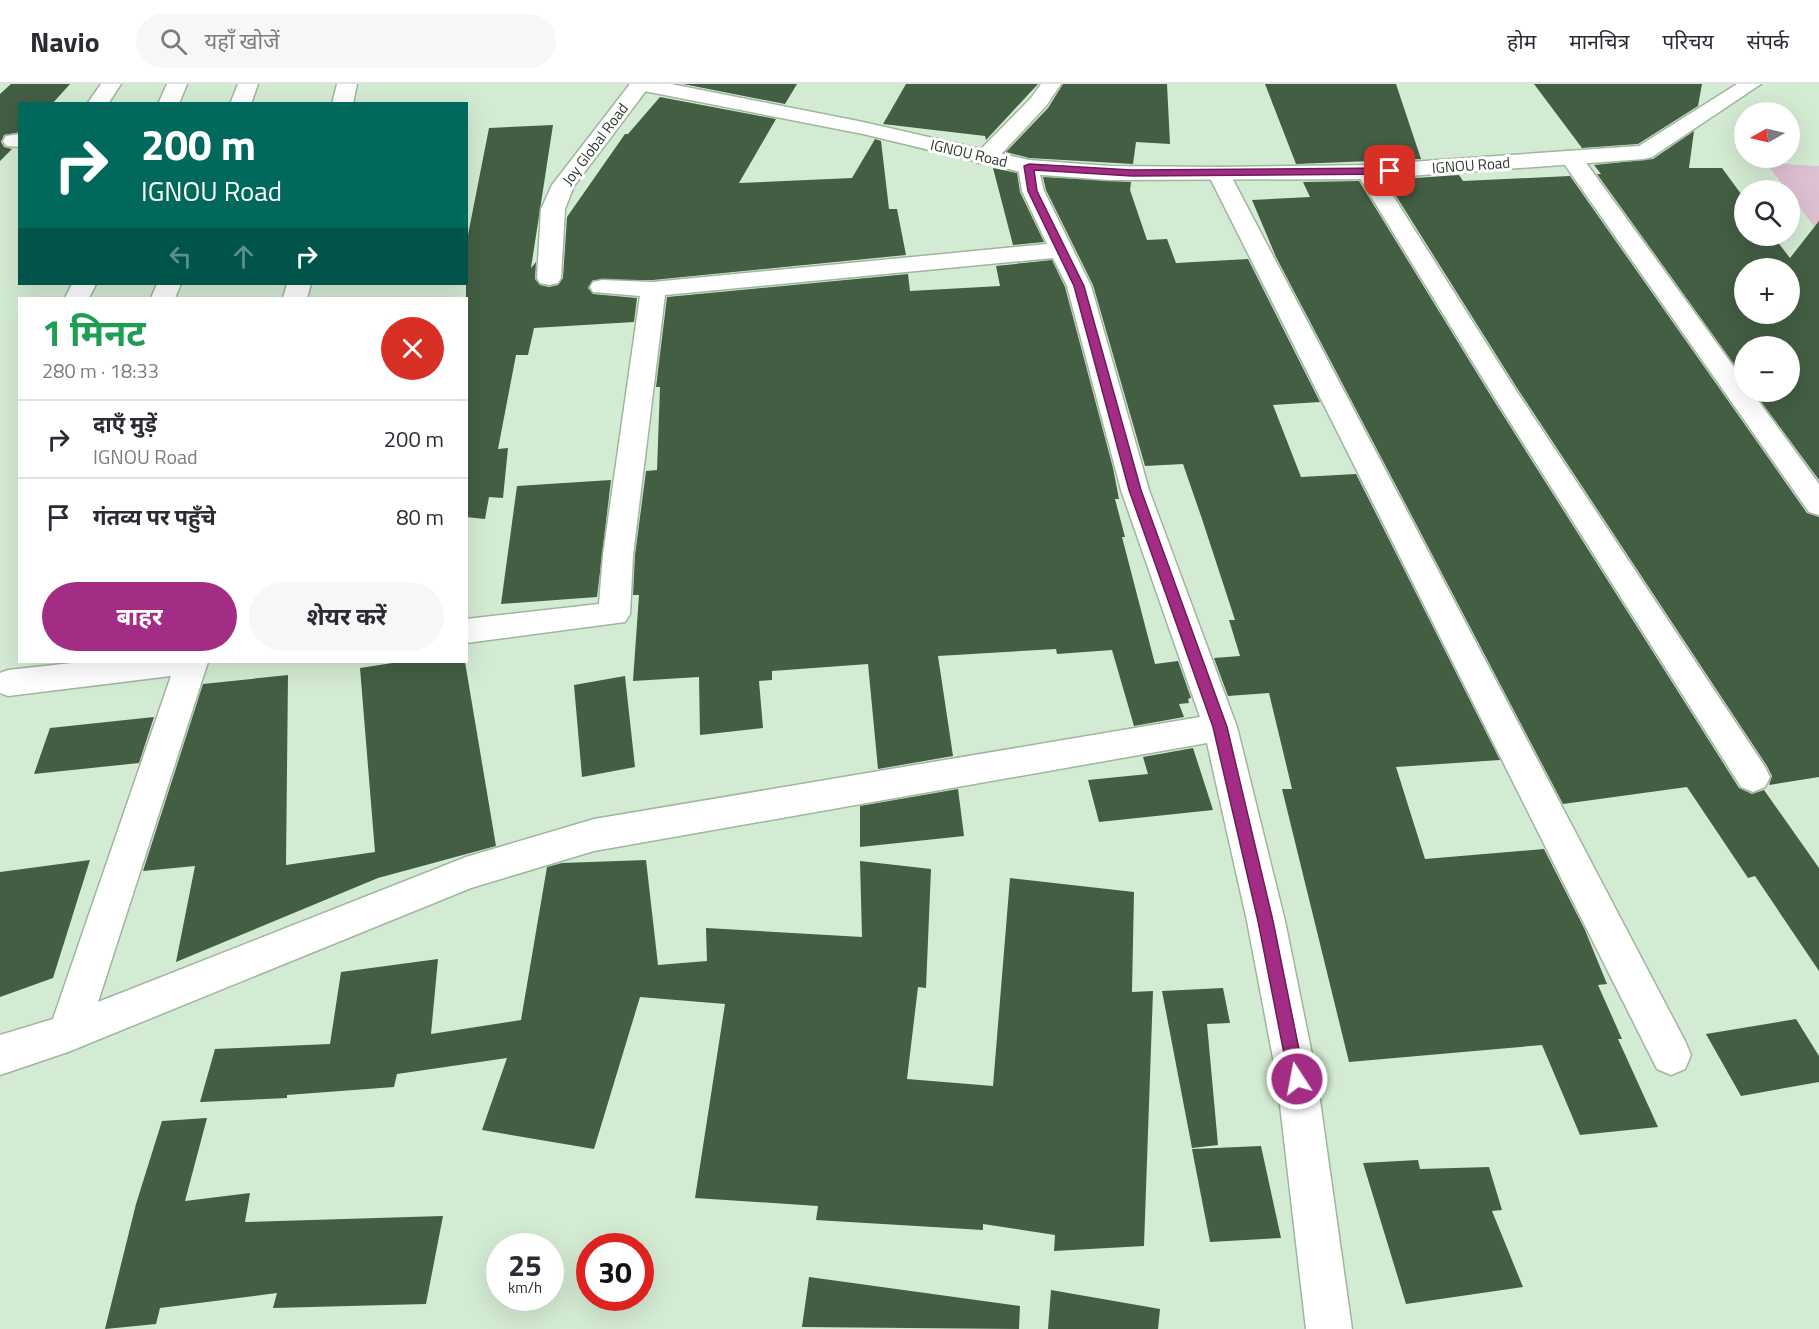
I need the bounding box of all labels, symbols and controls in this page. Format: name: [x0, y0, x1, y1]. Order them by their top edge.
search box: [136, 14, 556, 68]
text: Navio: [30, 20, 100, 63]
text: यहाँ खोजें: [205, 24, 280, 58]
icon: search: [157, 25, 190, 58]
text: होम: [1507, 25, 1536, 57]
text: मानचित्र: [1569, 25, 1629, 57]
text: परिचय: [1662, 25, 1714, 57]
text: संपर्क: [1747, 25, 1789, 57]
street label: Joy Global Road: [556, 98, 634, 190]
north arrow: [1734, 102, 1800, 168]
map controls: [1734, 102, 1800, 402]
text: 200 m: [141, 112, 256, 176]
icon: right: [42, 126, 120, 204]
street label: IGNOU Road: [928, 133, 1010, 173]
pin: [1364, 145, 1415, 196]
street label: IGNOU Road: [1431, 151, 1511, 179]
icon: arrive: [1373, 154, 1406, 187]
text: IGNOU Road: [141, 170, 282, 211]
button: search: [1734, 180, 1800, 246]
icon: left: [164, 240, 197, 273]
icon: ahead: [227, 240, 260, 273]
icon: right: [290, 240, 323, 273]
button: +: [1734, 258, 1800, 324]
text: 1 मिनट: [42, 305, 146, 360]
button: close: [381, 317, 444, 380]
button: −: [1734, 336, 1800, 402]
text: 280 m · 18:33: [42, 355, 159, 386]
text: दाएँ मुड़ें: [93, 407, 157, 441]
text: 200 m: [384, 422, 444, 456]
icon: right: [42, 423, 75, 456]
text: IGNOU Road: [93, 441, 198, 472]
text: गंतव्य पर पहुँचे: [93, 500, 216, 534]
text: 80 m: [396, 500, 444, 534]
icon: arrive: [42, 501, 75, 534]
button: बाहर: [42, 582, 237, 651]
button: शेयर करें: [249, 582, 444, 651]
position arrow: [1265, 1047, 1329, 1111]
speed limit sign: 30: [576, 1233, 654, 1311]
text: 25: [508, 1242, 542, 1288]
text: km/h: [508, 1276, 542, 1299]

